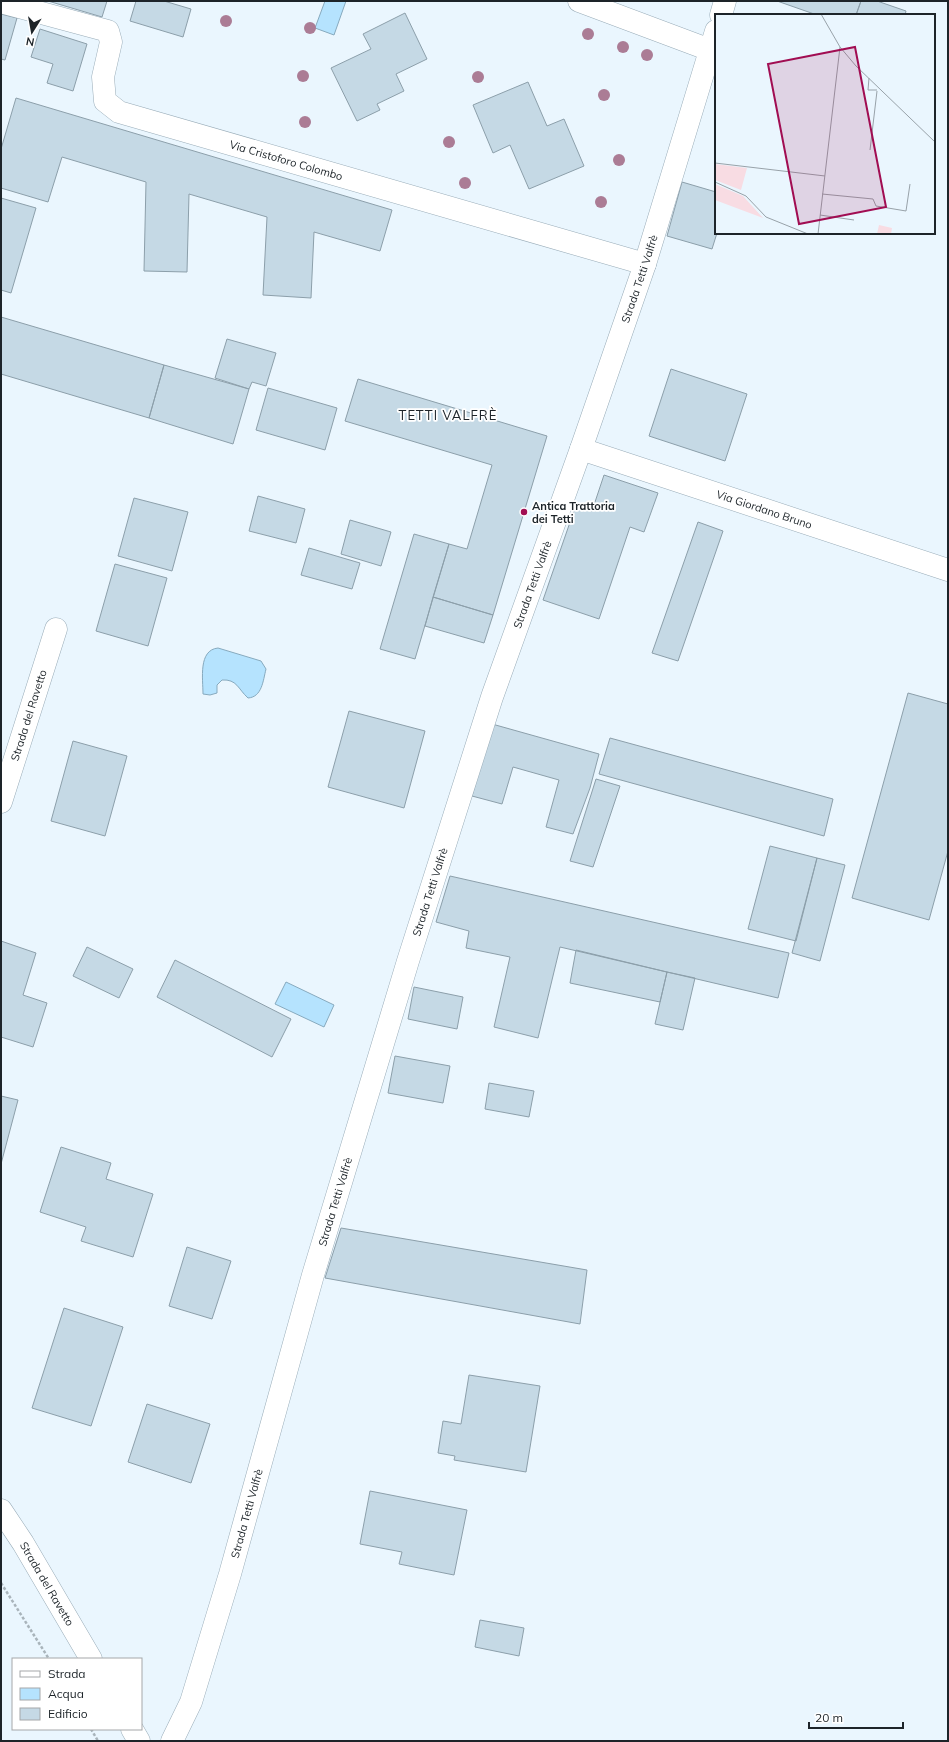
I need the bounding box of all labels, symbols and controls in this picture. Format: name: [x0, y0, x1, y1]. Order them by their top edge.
north arrow: [12, 12, 52, 52]
inset map: [715, 14, 935, 234]
text: N: [25, 34, 36, 49]
street label: Via Cristoforo Colombo: [228, 137, 344, 183]
street label: Strada Tetti Valfrè: [618, 233, 661, 325]
district label: TETTI VALFRÈ: [399, 407, 497, 423]
street label: Via Giordano Bruno: [715, 487, 814, 532]
place label: Antica Trattoria dei Tetti: [532, 499, 615, 526]
marker: Antica Trattoria dei Tetti: [519, 507, 529, 517]
street label: Strada Tetti Valfrè: [510, 539, 554, 630]
street label: Strada del Ravetto: [7, 668, 50, 763]
street label: Strada Tetti Valfrè: [409, 846, 451, 938]
street label: Strada Tetti Valfrè: [315, 1156, 355, 1248]
street label: Strada Tetti Valfrè: [228, 1467, 266, 1560]
street label: Strada del Ravetto: [17, 1539, 77, 1628]
legend: [12, 1658, 142, 1730]
text: Strada: [48, 1666, 86, 1681]
text: Acqua: [48, 1686, 84, 1701]
scale bar: [809, 1704, 903, 1730]
text: Edificio: [48, 1706, 88, 1721]
text: 20 m: [815, 1710, 843, 1725]

